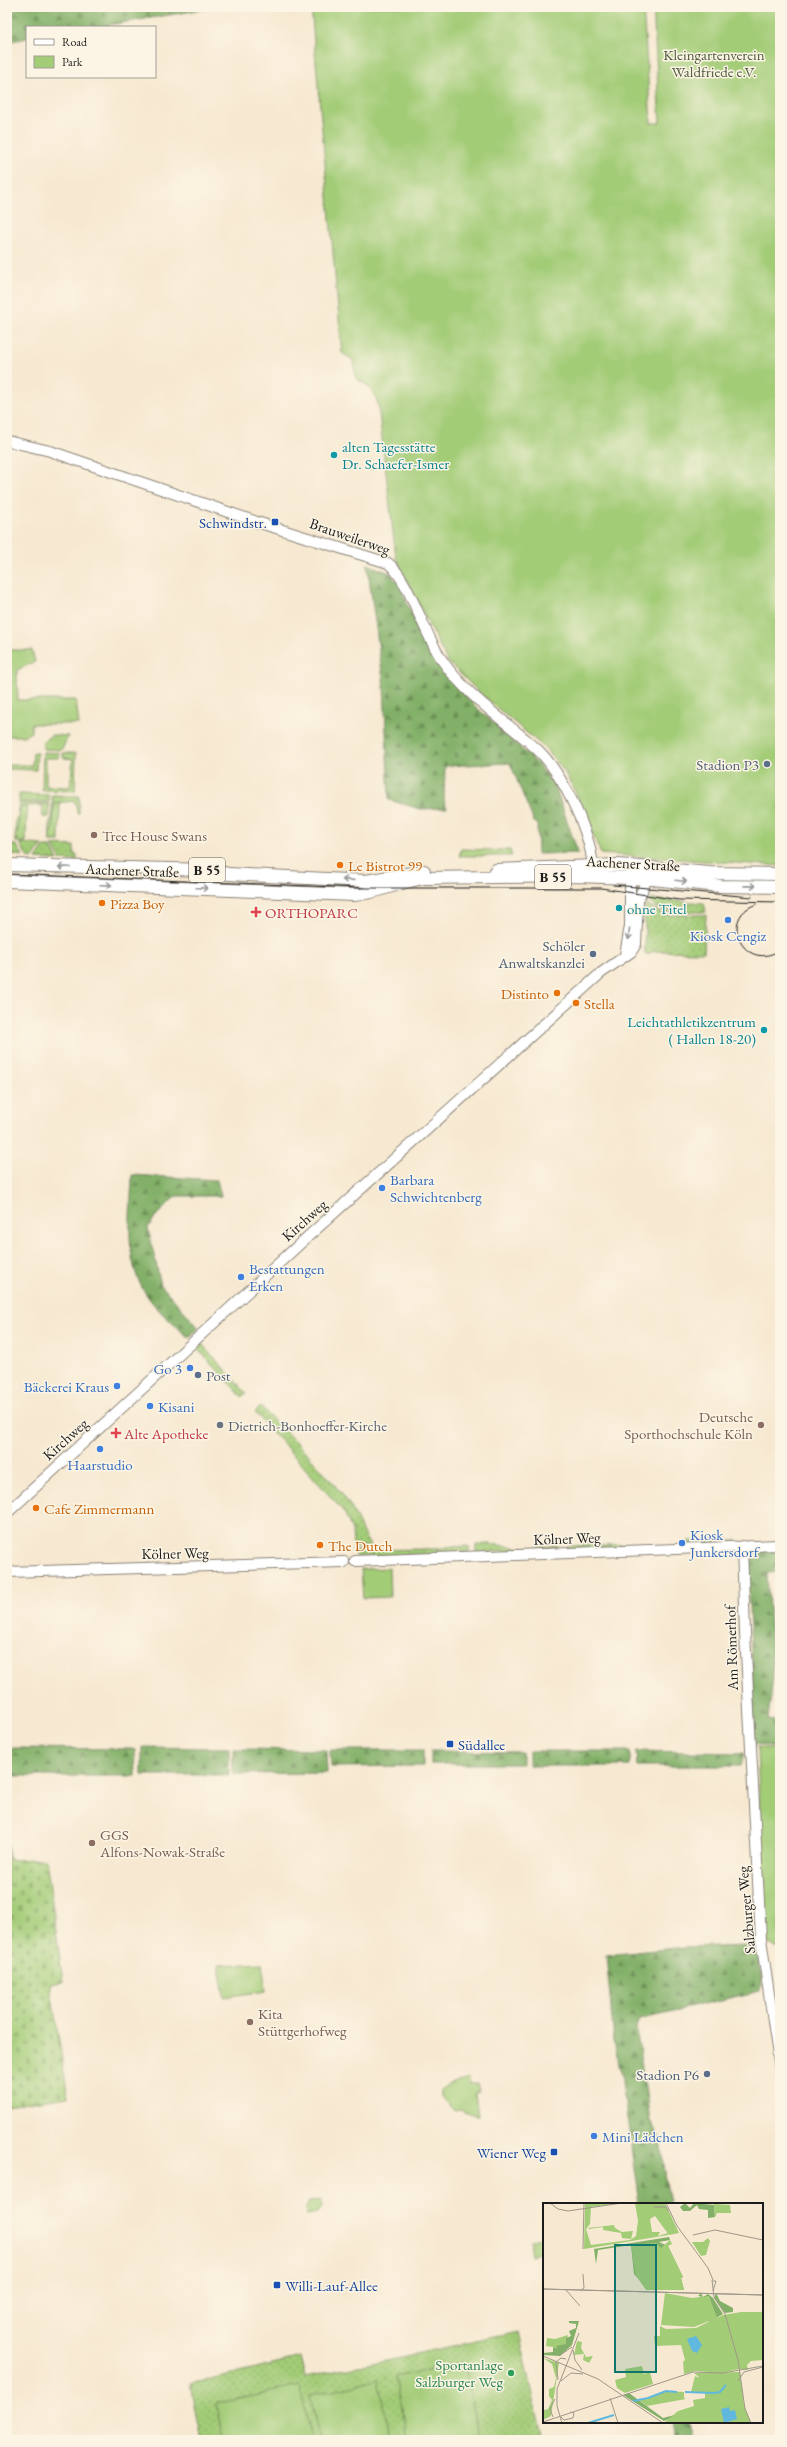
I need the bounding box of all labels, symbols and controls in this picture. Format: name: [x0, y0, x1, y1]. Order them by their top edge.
legend: [26, 26, 156, 78]
text: Road: [62, 34, 88, 50]
park label: Kleingartenverein Waldfriede e.V.: [663, 45, 765, 81]
text: Park: [62, 54, 83, 70]
place label: alten Tagesstätte Dr. Schaefer-Ismer: [342, 437, 449, 473]
marker: alten Tagesstätte Dr. Schaefer-Ismer: [329, 450, 339, 460]
place label: Schwindstr.: [199, 513, 267, 532]
street label: Brauweilerweg: [307, 513, 393, 559]
marker: Schwindstr.: [270, 517, 280, 527]
place label: Stadion P3: [696, 755, 759, 774]
marker: Stadion P3: [762, 759, 772, 769]
place label: Tree House Swans: [102, 826, 207, 845]
marker: Tree House Swans: [89, 830, 99, 840]
street label: Aachener Straße: [585, 851, 681, 875]
place label: Le Bistrot 99: [348, 856, 422, 875]
road number: B 55: [189, 858, 225, 882]
street label: Aachener Straße: [84, 859, 179, 881]
marker: Le Bistrot 99: [335, 860, 345, 870]
one-way arrow: [58, 863, 71, 871]
road number: B 55: [535, 865, 571, 889]
one-way arrow: [342, 876, 355, 883]
one-way arrow: [674, 878, 687, 885]
one-way arrow: [99, 881, 112, 888]
one-way arrow: [743, 882, 756, 890]
one-way arrow: [195, 885, 208, 892]
place label: Pizza Boy: [110, 894, 165, 913]
marker: Pizza Boy: [97, 898, 107, 908]
place label: ohne Titel: [627, 899, 687, 918]
place label: ORTHOPARC: [265, 903, 358, 922]
marker: ohne Titel: [614, 903, 624, 913]
marker: ORTHOPARC: [250, 906, 262, 918]
marker: Kiosk Cengiz: [723, 915, 733, 925]
place label: Kiosk Cengiz: [690, 926, 767, 945]
one-way arrow: [626, 927, 633, 940]
place label: Schöler Anwaltskanzlei: [497, 936, 585, 972]
marker: Schöler Anwaltskanzlei: [588, 949, 598, 959]
place label: Distinto: [501, 984, 549, 1003]
marker: Distinto: [552, 988, 562, 998]
place label: Stella: [584, 994, 615, 1013]
marker: Stella: [571, 998, 581, 1008]
place label: Leichtathletikzentrum ( Hallen 18-20): [627, 1012, 756, 1048]
marker: Leichtathletikzentrum ( Hallen 18-20): [759, 1025, 769, 1035]
place label: Barbara Schwichtenberg: [390, 1170, 482, 1206]
marker: Barbara Schwichtenberg: [377, 1183, 387, 1193]
street label: Kirchweg: [277, 1194, 331, 1245]
place label: Bestattungen Erken: [249, 1259, 325, 1295]
marker: Bestattungen Erken: [236, 1272, 246, 1282]
place label: Go 3: [153, 1359, 182, 1378]
marker: Go 3: [185, 1363, 195, 1373]
place label: Post: [206, 1366, 231, 1385]
marker: Post: [193, 1370, 203, 1380]
place label: Bäckerei Kraus: [24, 1377, 109, 1396]
marker: Bäckerei Kraus: [112, 1381, 122, 1391]
place label: Kisani: [158, 1397, 195, 1416]
marker: Kisani: [145, 1401, 155, 1411]
place label: Deutsche Sporthochschule Köln: [624, 1407, 753, 1443]
street label: Kirchweg: [38, 1413, 92, 1464]
place label: Dietrich-Bonhoeffer-Kirche: [228, 1416, 387, 1435]
marker: Dietrich-Bonhoeffer-Kirche: [215, 1420, 225, 1430]
marker: Deutsche Sporthochschule Köln: [756, 1420, 766, 1430]
place label: Alte Apotheke: [123, 1424, 208, 1443]
marker: Alte Apotheke: [111, 1428, 121, 1438]
marker: Haarstudio: [95, 1444, 105, 1454]
place label: Haarstudio: [67, 1455, 133, 1474]
place label: Cafe Zimmermann: [44, 1499, 154, 1518]
marker: Cafe Zimmermann: [31, 1503, 41, 1513]
place label: Kiosk Junkersdorf: [688, 1525, 761, 1561]
street label: Kölner Weg: [533, 1527, 601, 1549]
place label: The Dutch: [328, 1536, 393, 1555]
marker: Kiosk Junkersdorf: [677, 1538, 687, 1548]
marker: The Dutch: [315, 1540, 325, 1550]
street label: Kölner Weg: [141, 1543, 209, 1563]
street label: Am Römerhof: [720, 1603, 742, 1692]
place label: Südallee: [458, 1735, 505, 1754]
marker: Südallee: [445, 1739, 455, 1749]
place label: GGS Alfons-Nowak-Straße: [99, 1825, 225, 1861]
marker: GGS Alfons-Nowak-Straße: [87, 1838, 97, 1848]
street label: Salzburger Weg: [733, 1865, 759, 1955]
place label: Kita Stüttgerhofweg: [258, 2004, 347, 2040]
marker: Kita Stüttgerhofweg: [245, 2017, 255, 2027]
place label: Stadion P6: [636, 2065, 699, 2084]
marker: Stadion P6: [702, 2069, 712, 2079]
place label: Mini Lädchen: [602, 2127, 684, 2146]
marker: Mini Lädchen: [589, 2131, 599, 2141]
place label: Wiener Weg: [477, 2143, 546, 2162]
marker: Wiener Weg: [549, 2147, 559, 2157]
inset map: [543, 2203, 763, 2423]
place label: Willi-Lauf-Allee: [285, 2276, 378, 2295]
marker: Willi-Lauf-Allee: [272, 2280, 282, 2290]
place label: Sportanlage Salzburger Weg: [415, 2355, 503, 2391]
marker: Sportanlage Salzburger Weg: [506, 2368, 516, 2378]

